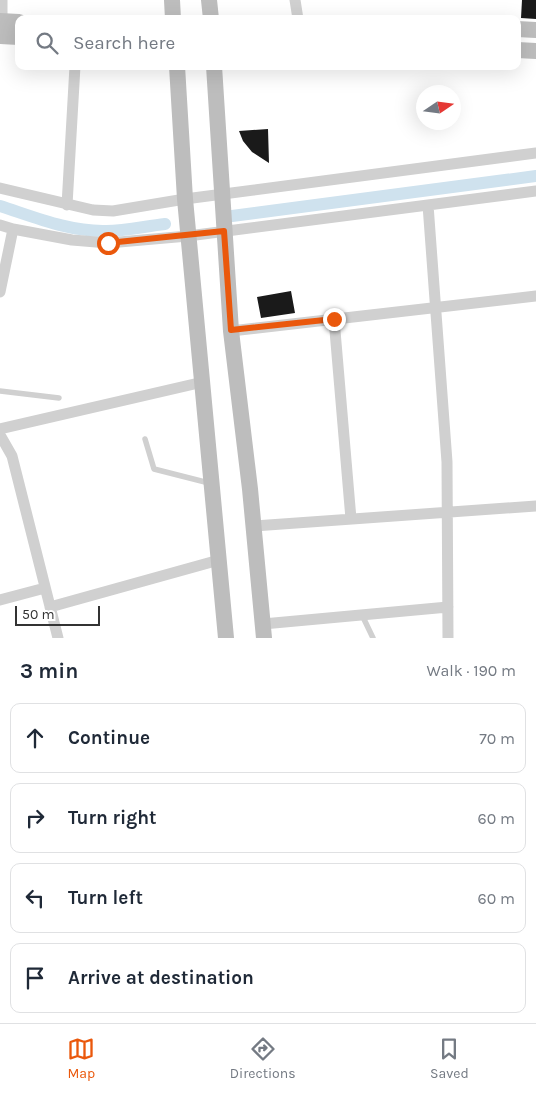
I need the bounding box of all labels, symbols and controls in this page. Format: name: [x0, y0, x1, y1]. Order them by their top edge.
search box: [15, 15, 521, 70]
icon: search: [33, 29, 61, 57]
text: Search here: [73, 32, 175, 54]
north arrow: [416, 85, 461, 130]
route start: [97, 232, 120, 255]
route end: [323, 308, 346, 331]
scale bar: [15, 603, 100, 626]
text: 50 m: [22, 606, 55, 623]
text: 3 min: [20, 659, 78, 683]
text: Walk · 190 m: [427, 661, 516, 680]
icon: ahead: [21, 724, 49, 752]
text: Continue: [68, 727, 150, 749]
text: 70 m: [479, 729, 515, 748]
icon: right: [21, 804, 49, 832]
text: Turn right: [68, 807, 157, 829]
text: 60 m: [478, 809, 515, 828]
icon: left: [21, 884, 49, 912]
text: Turn left: [68, 887, 143, 909]
text: 60 m: [478, 889, 515, 908]
icon: arrive: [21, 964, 49, 992]
text: Arrive at destination: [68, 967, 254, 989]
tab: Map: [67, 1035, 95, 1082]
tab: Directions: [230, 1035, 296, 1082]
tab: Saved: [430, 1035, 469, 1082]

